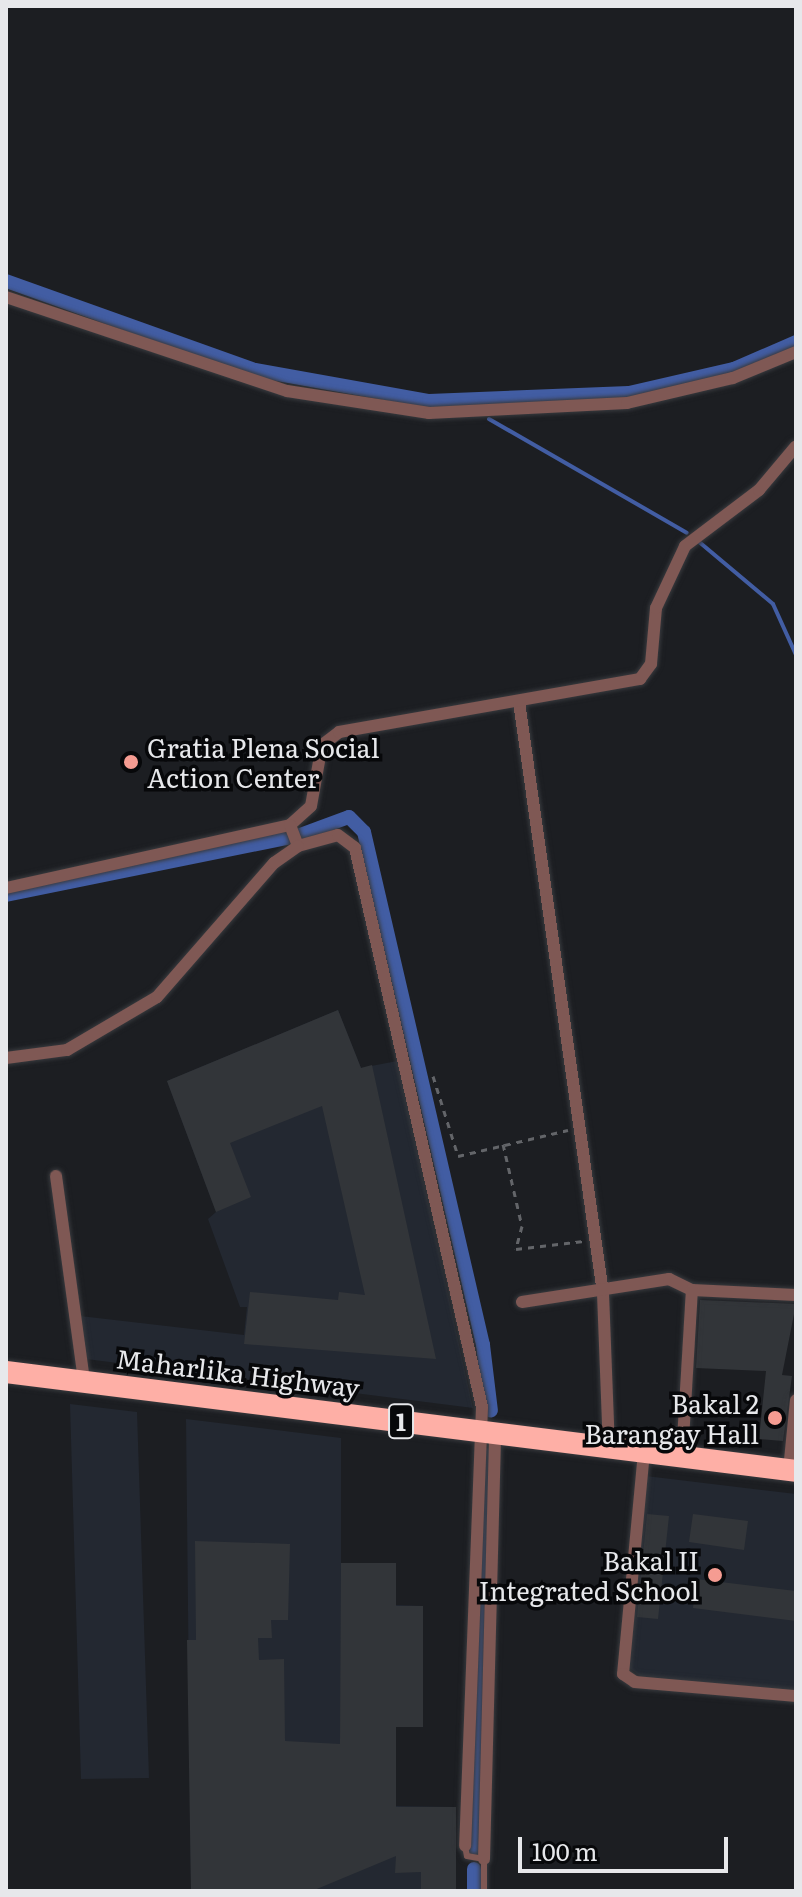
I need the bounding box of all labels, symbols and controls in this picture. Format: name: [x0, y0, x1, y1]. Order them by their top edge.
place label: Gratia Plena Social Action Center: [147, 731, 379, 792]
marker: Gratia Plena Social Action Center: [122, 753, 140, 771]
street label: Maharlika Highway: [114, 1342, 362, 1402]
place label: Bakal 2 Barangay Hall: [585, 1387, 759, 1448]
road number: 1: [387, 1401, 415, 1441]
marker: Bakal 2 Barangay Hall: [766, 1409, 784, 1427]
place label: Bakal II Integrated School: [479, 1544, 699, 1606]
marker: Bakal II Integrated School: [706, 1566, 724, 1584]
scale bar: [522, 1821, 732, 1871]
text: 100 m: [532, 1833, 598, 1868]

